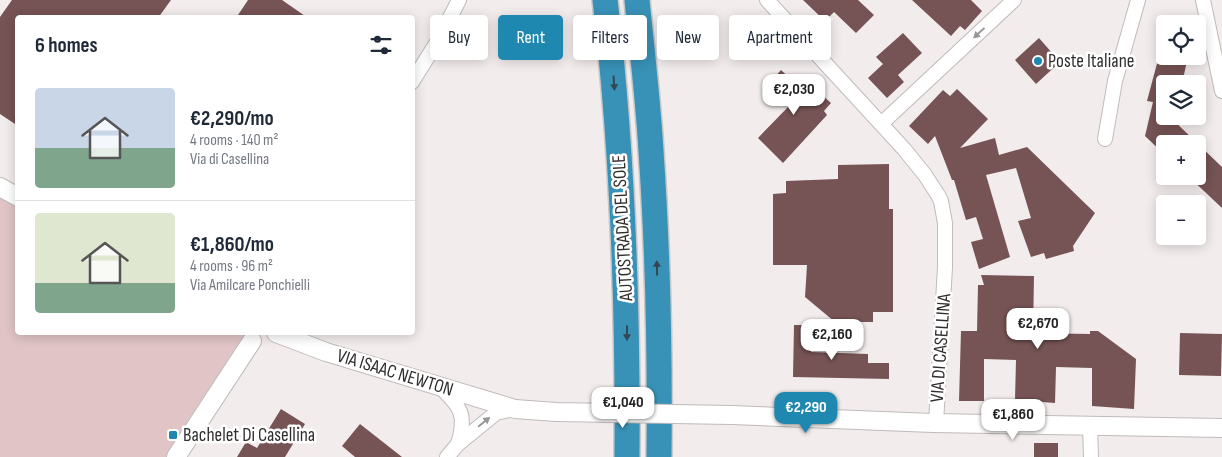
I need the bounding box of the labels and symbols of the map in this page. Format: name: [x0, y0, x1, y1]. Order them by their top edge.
one-way arrow: [973, 27, 985, 39]
place label: Poste Italiane: [1048, 50, 1134, 73]
marker: Poste Italiane: [1032, 55, 1044, 67]
pin: €2,030: [753, 74, 835, 116]
one-way arrow: [610, 76, 618, 92]
street label: AUTOSTRADA DEL SOLE: [608, 154, 638, 303]
one-way arrow: [653, 260, 661, 276]
street label: VIA DI CASELLINA: [926, 292, 956, 403]
pin: €2,670: [997, 308, 1079, 350]
pin: €2,160: [791, 318, 873, 361]
one-way arrow: [623, 325, 631, 341]
street label: VIA ISAAC NEWTON: [334, 344, 456, 402]
pin: €1,040: [582, 386, 664, 429]
pin: €2,290: [765, 392, 847, 434]
pin: €1,860: [972, 398, 1054, 441]
one-way arrow: [478, 416, 491, 427]
place label: Bachelet Di Casellina: [183, 424, 315, 447]
marker: Bachelet Di Casellina: [167, 429, 179, 441]

